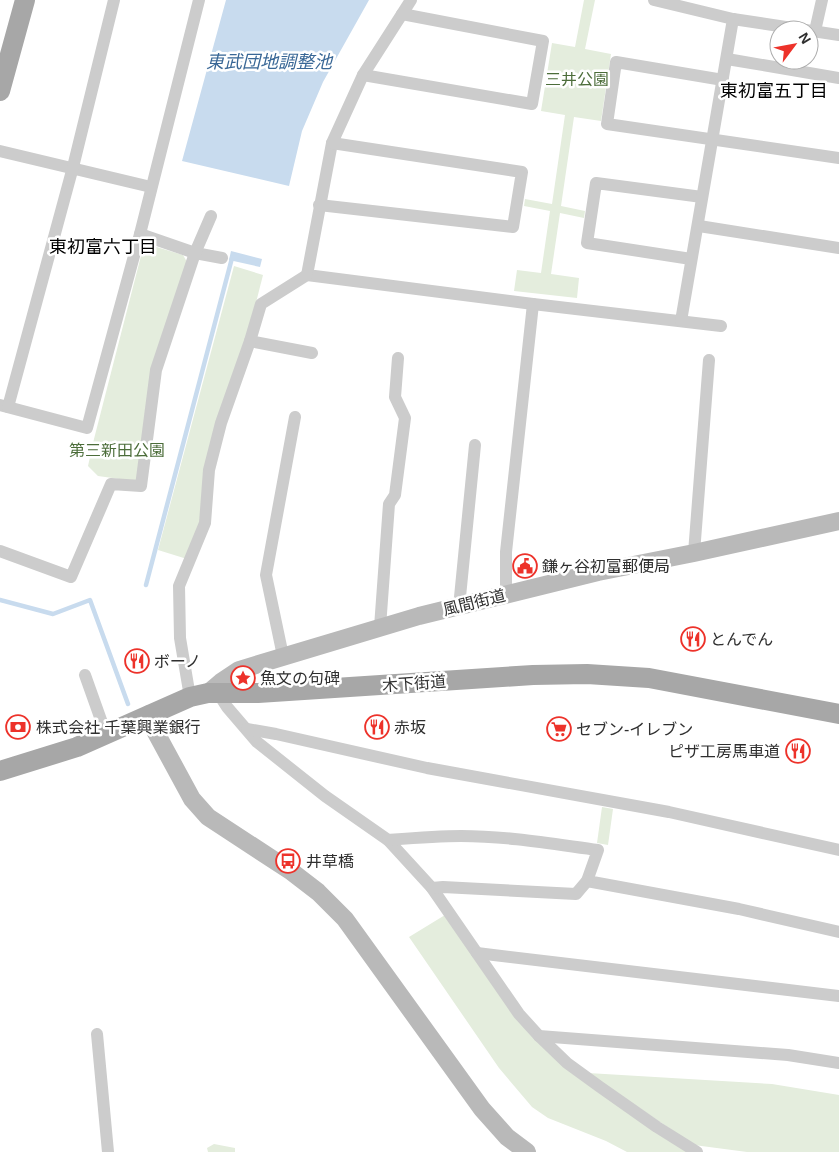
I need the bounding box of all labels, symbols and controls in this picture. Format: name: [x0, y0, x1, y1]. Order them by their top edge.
north arrow: [769, 20, 819, 70]
text: N: [796, 30, 814, 47]
water label: 東武団地調整池: [206, 52, 334, 72]
park label: 三井公園: [545, 71, 609, 88]
district label: 東初富五丁目: [720, 81, 828, 101]
district label: 東初富六丁目: [49, 237, 157, 257]
park label: 第三新田公園: [69, 442, 165, 459]
public building icon: 鎌ヶ谷初富郵便局: [512, 553, 538, 579]
place label: 鎌ヶ谷初富郵便局: [542, 558, 670, 575]
street label: 風間街道: [441, 586, 507, 618]
restaurant icon: とんでん: [680, 626, 706, 652]
place label: とんでん: [710, 631, 773, 648]
restaurant icon: ボーノ: [124, 648, 150, 674]
place label: ボーノ: [154, 653, 201, 670]
place icon: 魚文の句碑: [230, 665, 256, 691]
place label: 魚文の句碑: [260, 669, 340, 687]
street label: 木下街道: [382, 673, 447, 694]
bank icon: 株式会社 千葉興業銀行: [5, 714, 31, 740]
restaurant icon: 赤坂: [364, 714, 390, 740]
supermarket icon: セブン-イレブン: [546, 716, 572, 742]
place label: 株式会社 千葉興業銀行: [36, 719, 200, 736]
place label: 赤坂: [394, 719, 426, 736]
place label: セブン-イレブン: [576, 721, 693, 738]
restaurant icon: ピザ工房馬車道: [785, 738, 811, 764]
place label: ピザ工房馬車道: [668, 743, 780, 760]
bus stop icon: 井草橋: [275, 848, 301, 874]
place label: 井草橋: [306, 853, 354, 870]

